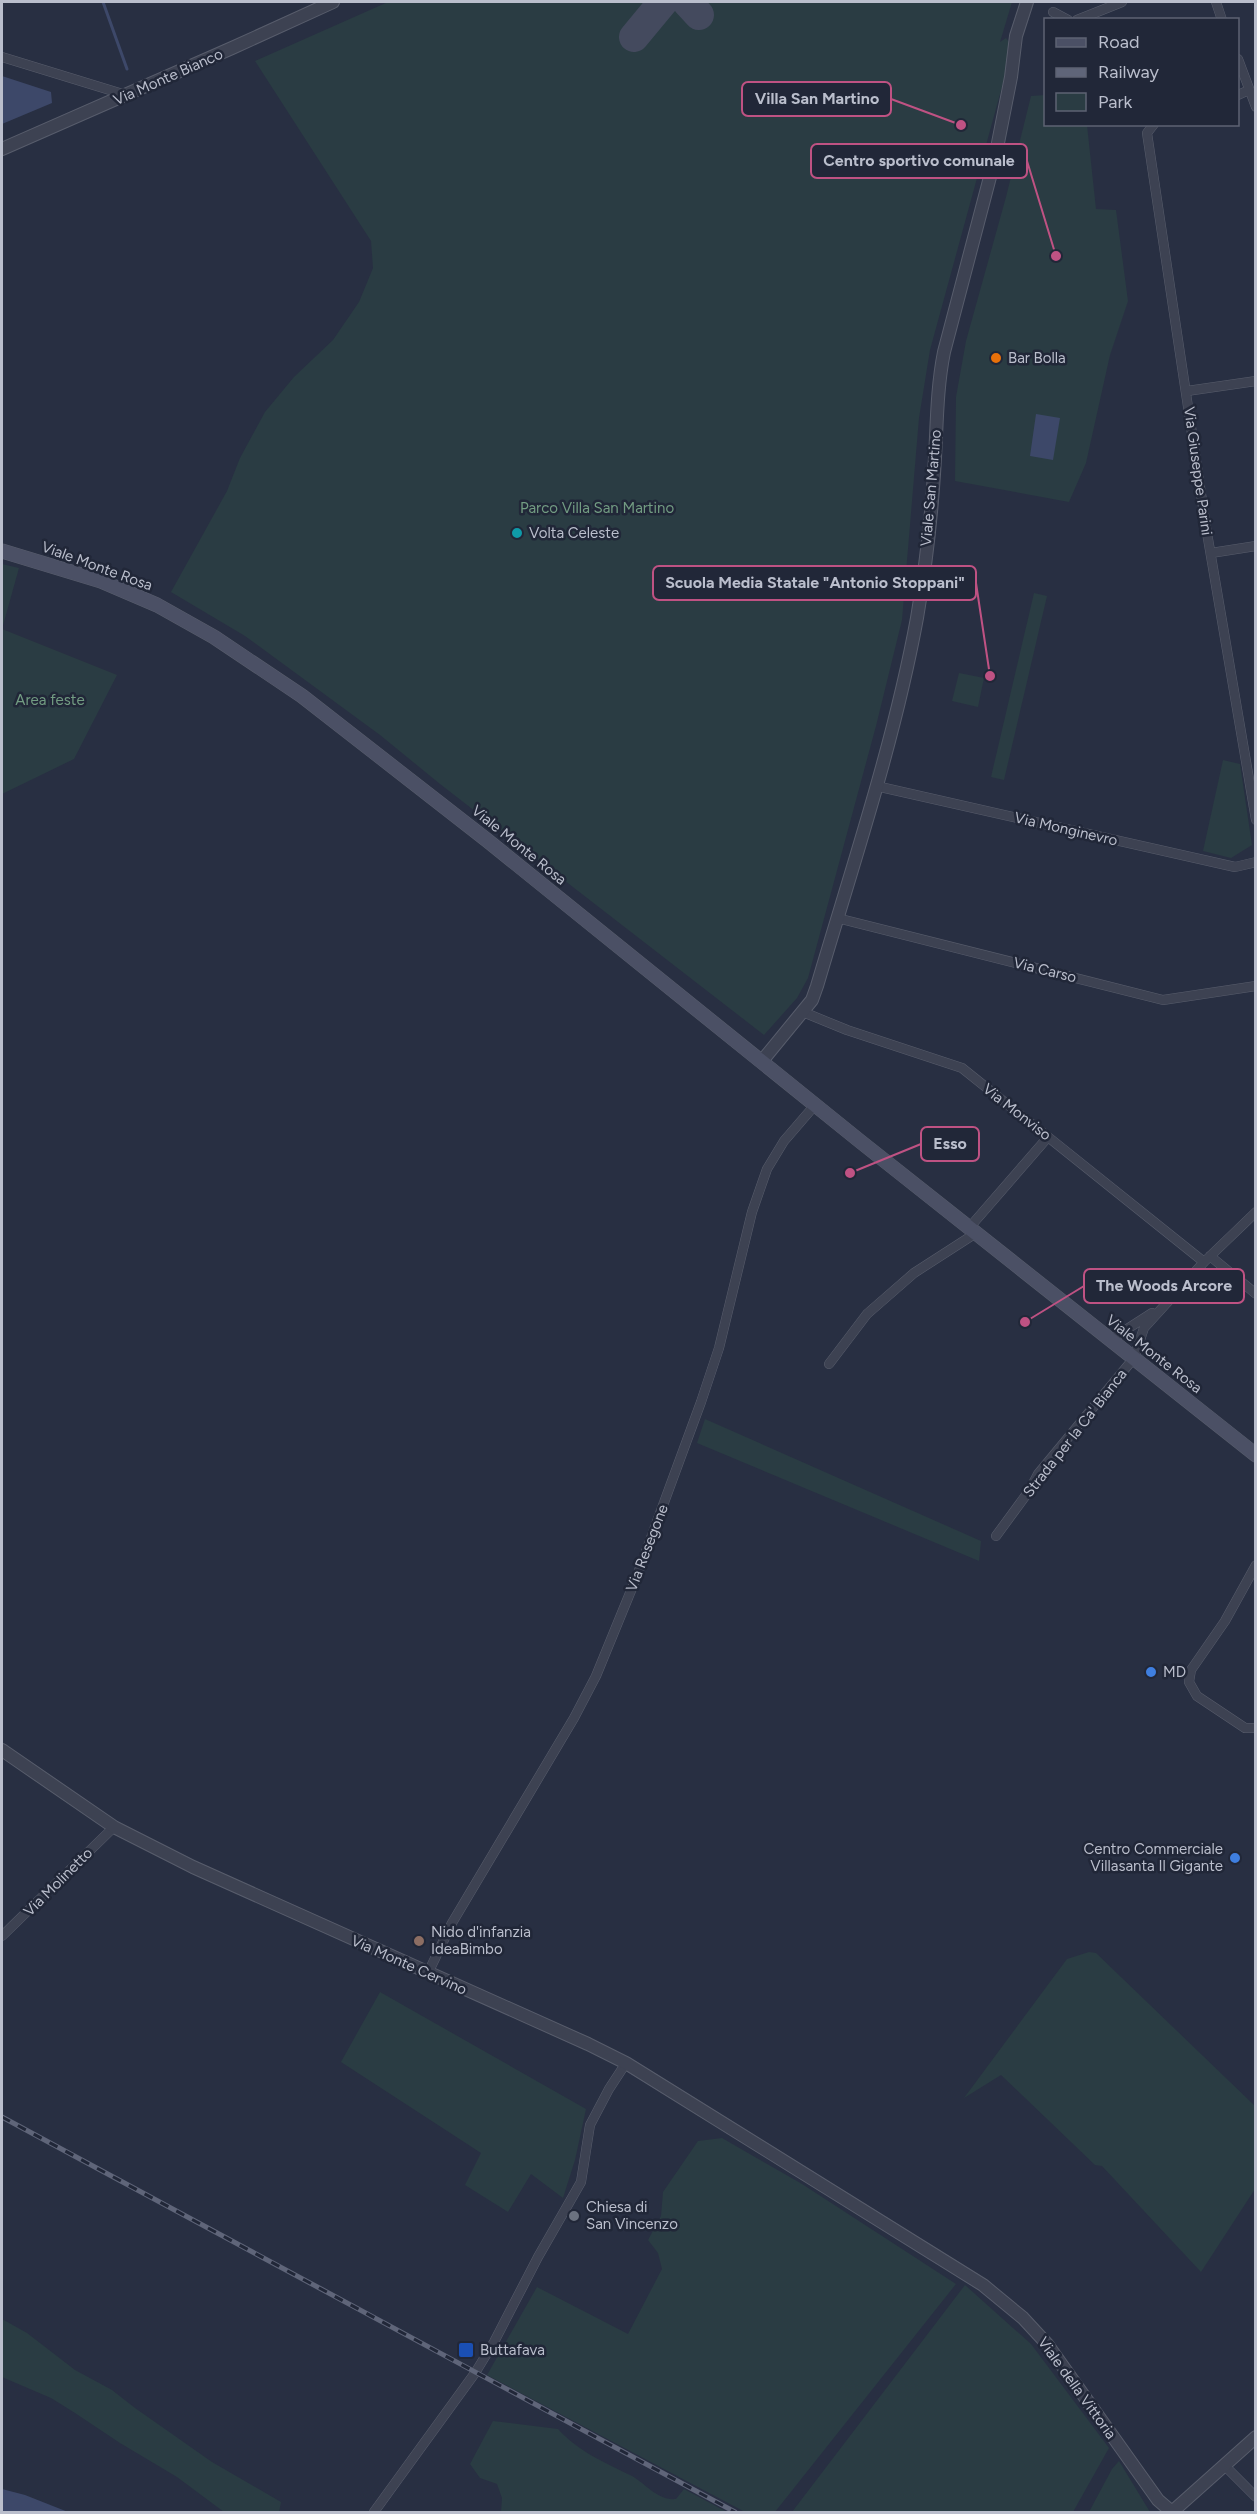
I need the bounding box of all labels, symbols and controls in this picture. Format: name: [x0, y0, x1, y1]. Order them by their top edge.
legend: [1044, 18, 1239, 126]
text: Road: [1098, 31, 1139, 53]
street label: Via Monte Bianco: [110, 45, 226, 109]
text: Railway: [1098, 61, 1160, 83]
callout: Villa San Martino: [742, 82, 891, 116]
text: Villa San Martino: [755, 89, 879, 108]
text: Park: [1098, 91, 1133, 113]
callout: Centro sportivo comunale: [811, 144, 1027, 178]
text: Centro sportivo comunale: [823, 151, 1015, 170]
place label: Bar Bolla: [1008, 349, 1066, 367]
marker: Bar Bolla: [989, 351, 1003, 365]
street label: Via Giuseppe Parini: [1180, 405, 1216, 537]
street label: Viale San Martino: [917, 429, 945, 547]
park label: Parco Villa San Martino: [520, 499, 674, 517]
place label: Volta Celeste: [529, 524, 619, 542]
marker: Volta Celeste: [510, 526, 524, 540]
street label: Viale Monte Rosa: [39, 538, 155, 594]
callout: Scuola Media Statale "Antonio Stoppani": [653, 566, 976, 600]
text: Scuola Media Statale "Antonio Stoppani": [665, 573, 965, 592]
park label: Area feste: [15, 691, 85, 709]
street label: Viale Monte Rosa: [468, 801, 570, 889]
street label: Via Monginevro: [1013, 808, 1120, 850]
street label: Via Carso: [1012, 953, 1079, 987]
street label: Via Monviso: [979, 1080, 1055, 1144]
callout: Esso: [921, 1127, 979, 1161]
text: Esso: [933, 1134, 967, 1153]
callout: The Woods Arcore: [1084, 1269, 1244, 1303]
text: The Woods Arcore: [1096, 1276, 1232, 1295]
street label: Viale Monte Rosa: [1102, 1311, 1206, 1397]
street label: Strada per la Ca' Bianca: [1019, 1365, 1131, 1501]
street label: Via Resegone: [622, 1502, 672, 1594]
place label: MD: [1163, 1663, 1186, 1681]
marker: MD: [1144, 1665, 1158, 1679]
place label: Centro Commerciale Villasanta Il Gigante: [1083, 1840, 1223, 1875]
street label: Via Molinetto: [20, 1844, 96, 1920]
marker: Centro Commerciale Villasanta Il Gigante: [1228, 1851, 1242, 1865]
place label: Nido d'infanzia IdeaBimbo: [431, 1923, 531, 1958]
street label: Via Monte Cervino: [348, 1931, 470, 1999]
marker: Nido d'infanzia IdeaBimbo: [412, 1934, 426, 1948]
place label: Chiesa di San Vincenzo: [586, 2198, 678, 2233]
marker: Chiesa di San Vincenzo: [567, 2209, 581, 2223]
street label: Viale della Vittoria: [1034, 2333, 1120, 2443]
marker: Buttafava: [457, 2341, 475, 2359]
place label: Buttafava: [480, 2341, 545, 2359]

